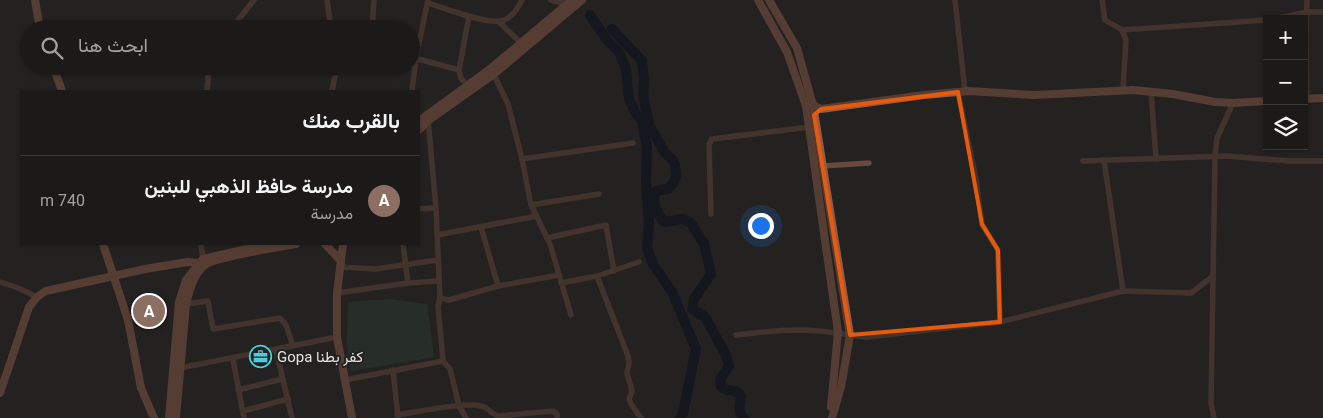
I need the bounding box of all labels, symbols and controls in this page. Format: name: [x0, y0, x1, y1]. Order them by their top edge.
map controls: [1263, 15, 1308, 150]
button: +: [1263, 15, 1308, 60]
search box: [20, 20, 420, 75]
icon: search: [38, 34, 66, 62]
text: ابحث هنا: [78, 34, 148, 57]
button: −: [1263, 60, 1308, 105]
button: layers: [1263, 105, 1308, 150]
text: بالقرب منك: [303, 109, 400, 133]
text: مدرسة حافظ الذهبي للبنين: [144, 175, 353, 198]
text: 740 m: [40, 191, 85, 210]
text: A: [379, 191, 389, 210]
text: مدرسة: [311, 204, 353, 223]
your location: [748, 213, 774, 239]
pin: A: [133, 292, 165, 330]
office icon: Gopa كفر بطنا: [249, 345, 273, 369]
place label: Gopa كفر بطنا: [277, 348, 364, 366]

